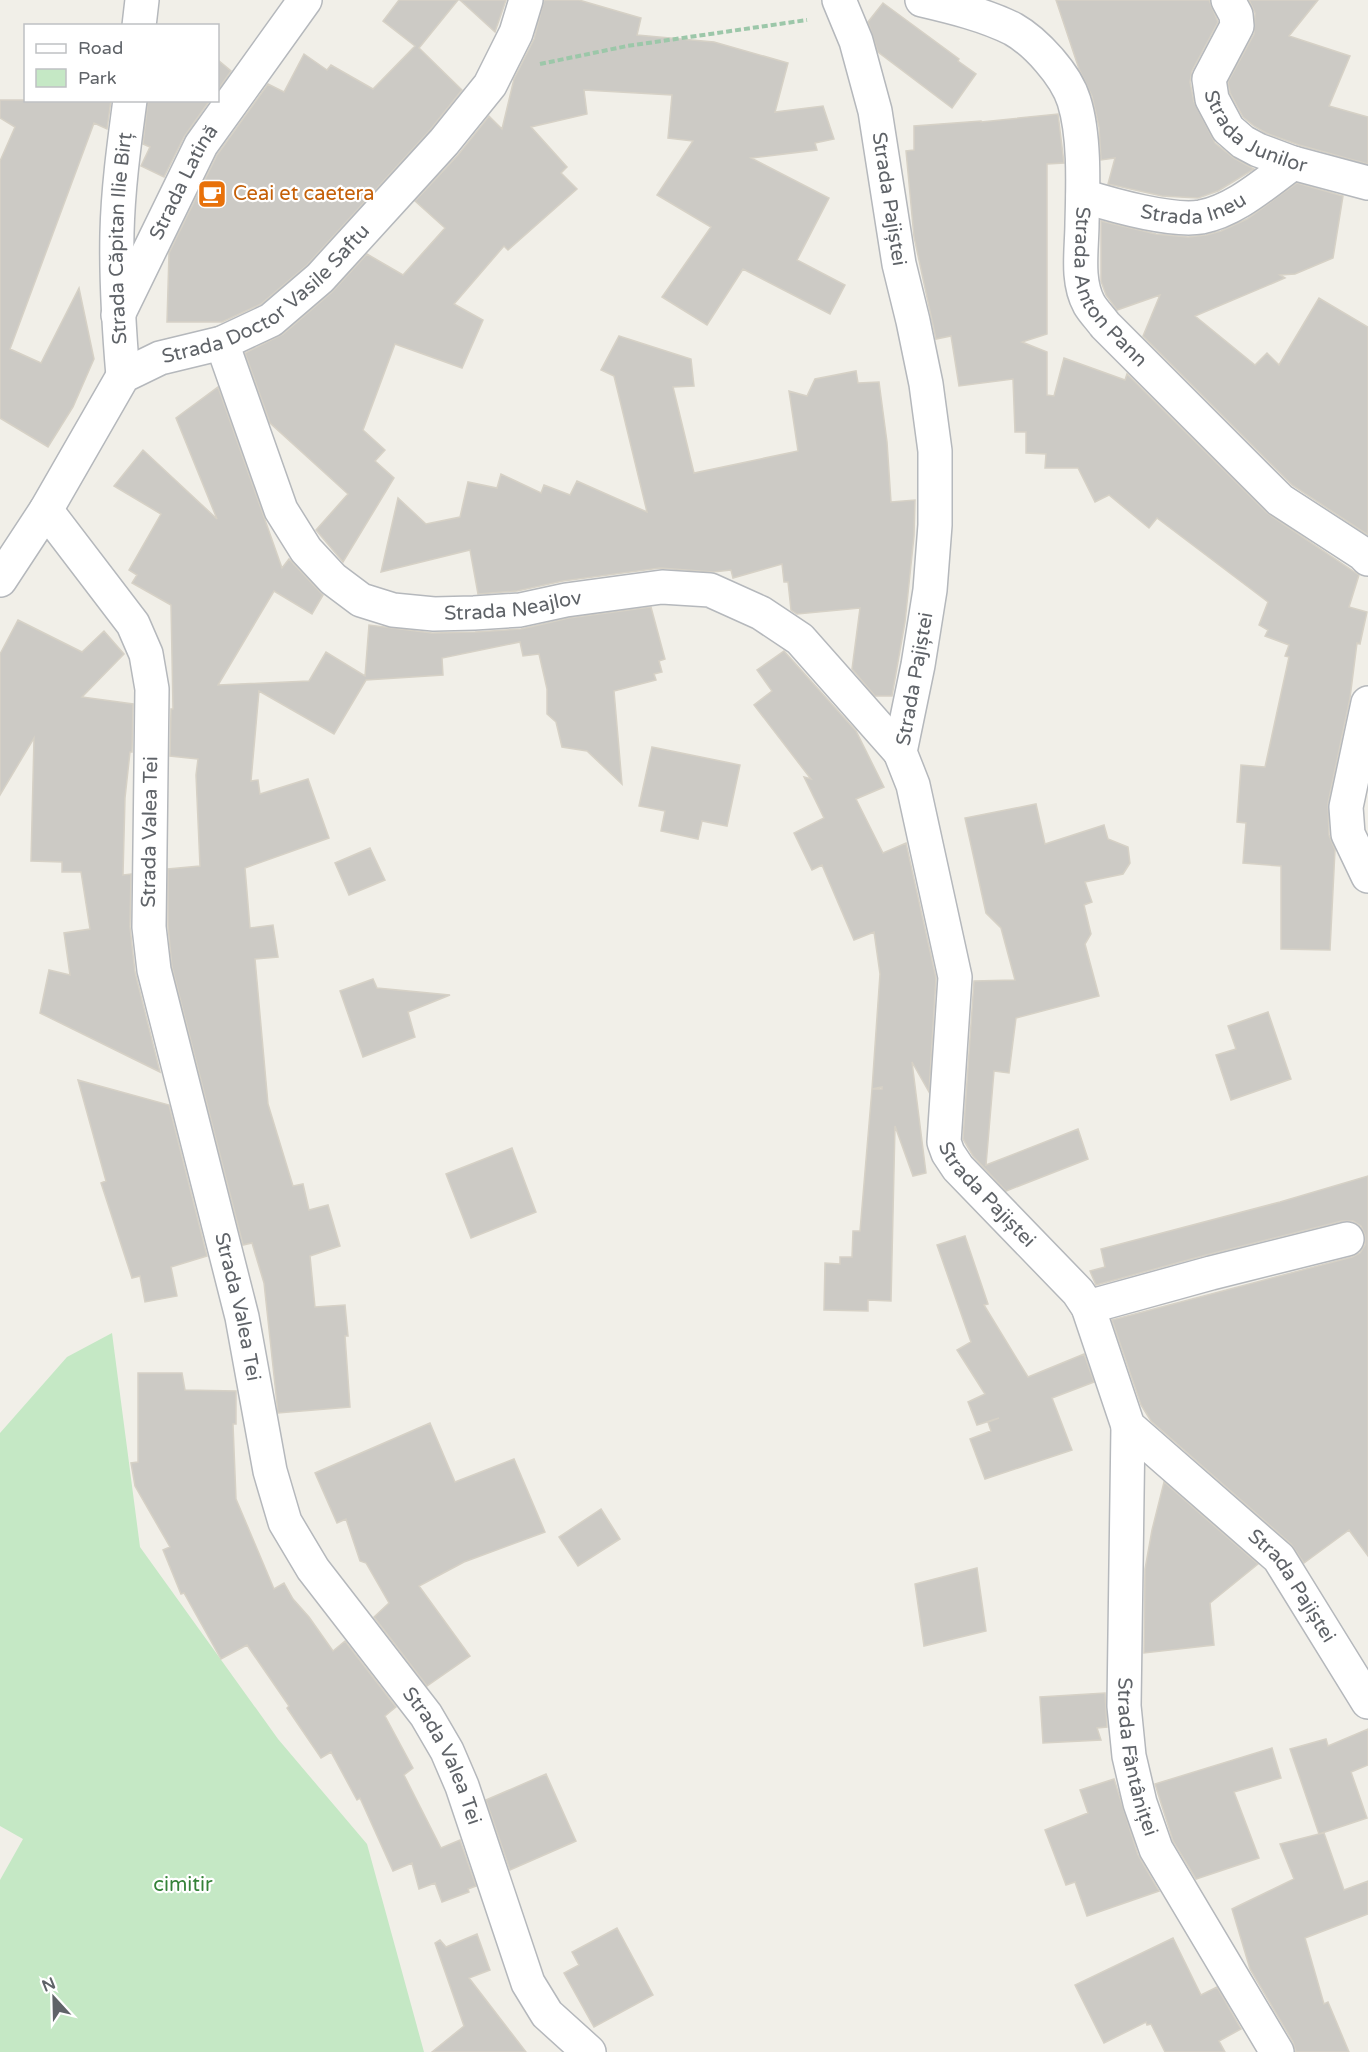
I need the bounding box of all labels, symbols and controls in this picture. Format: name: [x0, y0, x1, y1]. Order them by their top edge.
legend: [24, 24, 219, 102]
text: Road: [78, 37, 123, 59]
text: Park: [78, 67, 117, 89]
street label: Strada Junilor: [1199, 89, 1310, 178]
street label: Strada Latină: [144, 120, 224, 244]
street label: Strada Pajiștei: [866, 130, 911, 268]
street label: Strada Căpitan Ilie Birț: [105, 131, 138, 345]
cafe icon: Ceai et caetera: [196, 178, 228, 210]
place label: Ceai et caetera: [233, 182, 374, 206]
street label: Strada Ineu: [1138, 188, 1251, 230]
street label: Strada Anton Pann: [1069, 206, 1152, 372]
street label: Strada Doctor Vasile Saftu: [160, 219, 375, 369]
street label: Strada Neajlov: [444, 586, 583, 626]
street label: Strada Pajiștei: [891, 610, 939, 748]
street label: Strada Valea Tei: [137, 756, 163, 908]
street label: Strada Pajiștei: [933, 1139, 1040, 1253]
street label: Strada Valea Tei: [209, 1230, 265, 1383]
street label: Strada Pajiștei: [1243, 1524, 1340, 1647]
street label: Strada Fântâniței: [1112, 1677, 1163, 1839]
street label: Strada Valea Tei: [397, 1683, 486, 1828]
park label: cimitir: [153, 1873, 213, 1897]
north arrow: [24, 1968, 84, 2028]
text: N: [39, 1973, 58, 1997]

